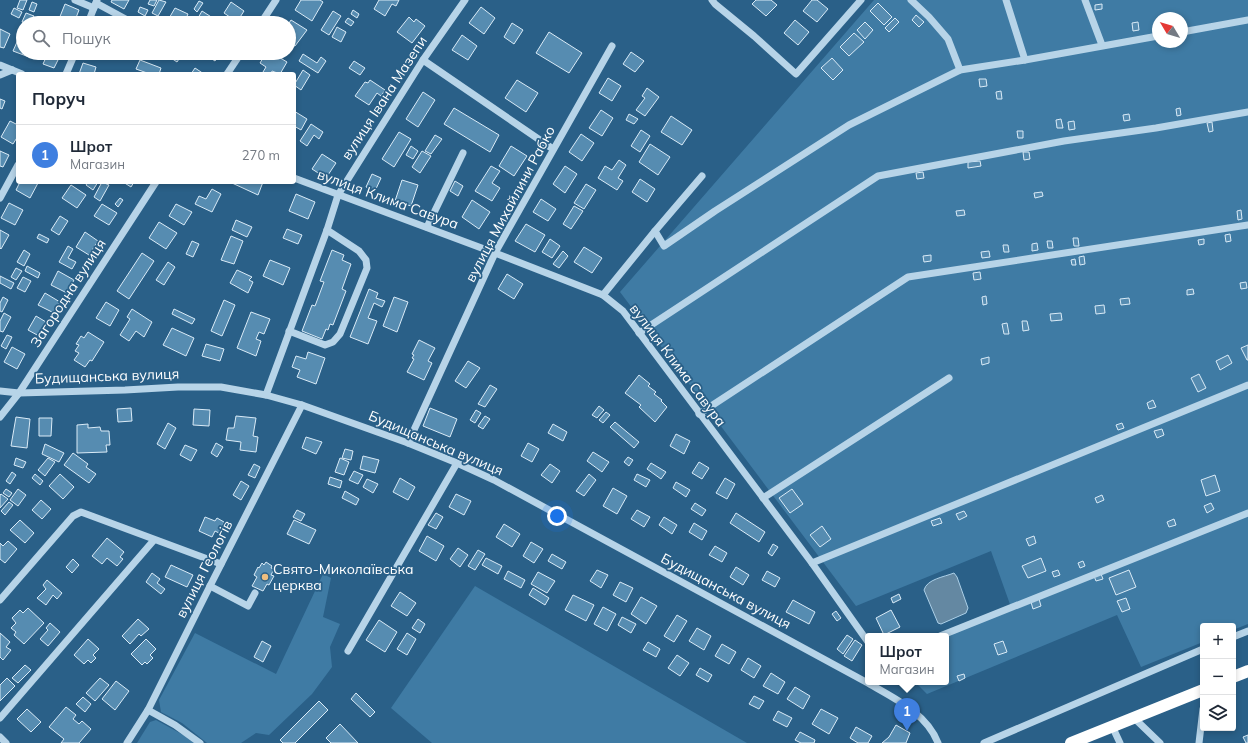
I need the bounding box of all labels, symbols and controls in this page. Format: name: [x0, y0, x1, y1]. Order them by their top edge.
north arrow: [1152, 12, 1188, 48]
search box: [16, 16, 296, 60]
icon: search: [30, 27, 52, 49]
text: Пошук: [62, 29, 111, 48]
street label: вулиця Івана Мазепи: [337, 33, 431, 163]
text: Поруч: [32, 88, 85, 109]
street label: вулиця Михайлини Рабко: [461, 123, 559, 285]
text: Шрот: [70, 137, 112, 156]
text: 1: [41, 147, 49, 163]
text: 270 m: [242, 147, 280, 163]
text: Магазин: [70, 156, 125, 172]
street label: вулиця Клима Савура: [315, 165, 461, 233]
street label: Загородна вулиця: [26, 235, 110, 351]
street label: вулиця Клима Савура: [626, 300, 730, 430]
street label: Будищанська вулиця: [34, 364, 180, 388]
street label: Будищанська вулиця: [366, 406, 506, 480]
your location: [547, 506, 567, 526]
street label: вулиця Геологів: [172, 517, 236, 621]
street label: Будищанська вулиця: [658, 549, 794, 633]
place label: Свято-Миколаївська церква: [273, 560, 414, 594]
marker: Свято-Миколаївська церква: [260, 572, 270, 582]
map controls: [1200, 623, 1236, 731]
button: +: [1200, 623, 1236, 659]
popup: [865, 633, 949, 685]
text: Шрот: [880, 642, 922, 661]
button: −: [1200, 659, 1236, 695]
text: Магазин: [880, 661, 934, 677]
button: layers: [1200, 695, 1236, 731]
pin: 1: [894, 698, 920, 731]

